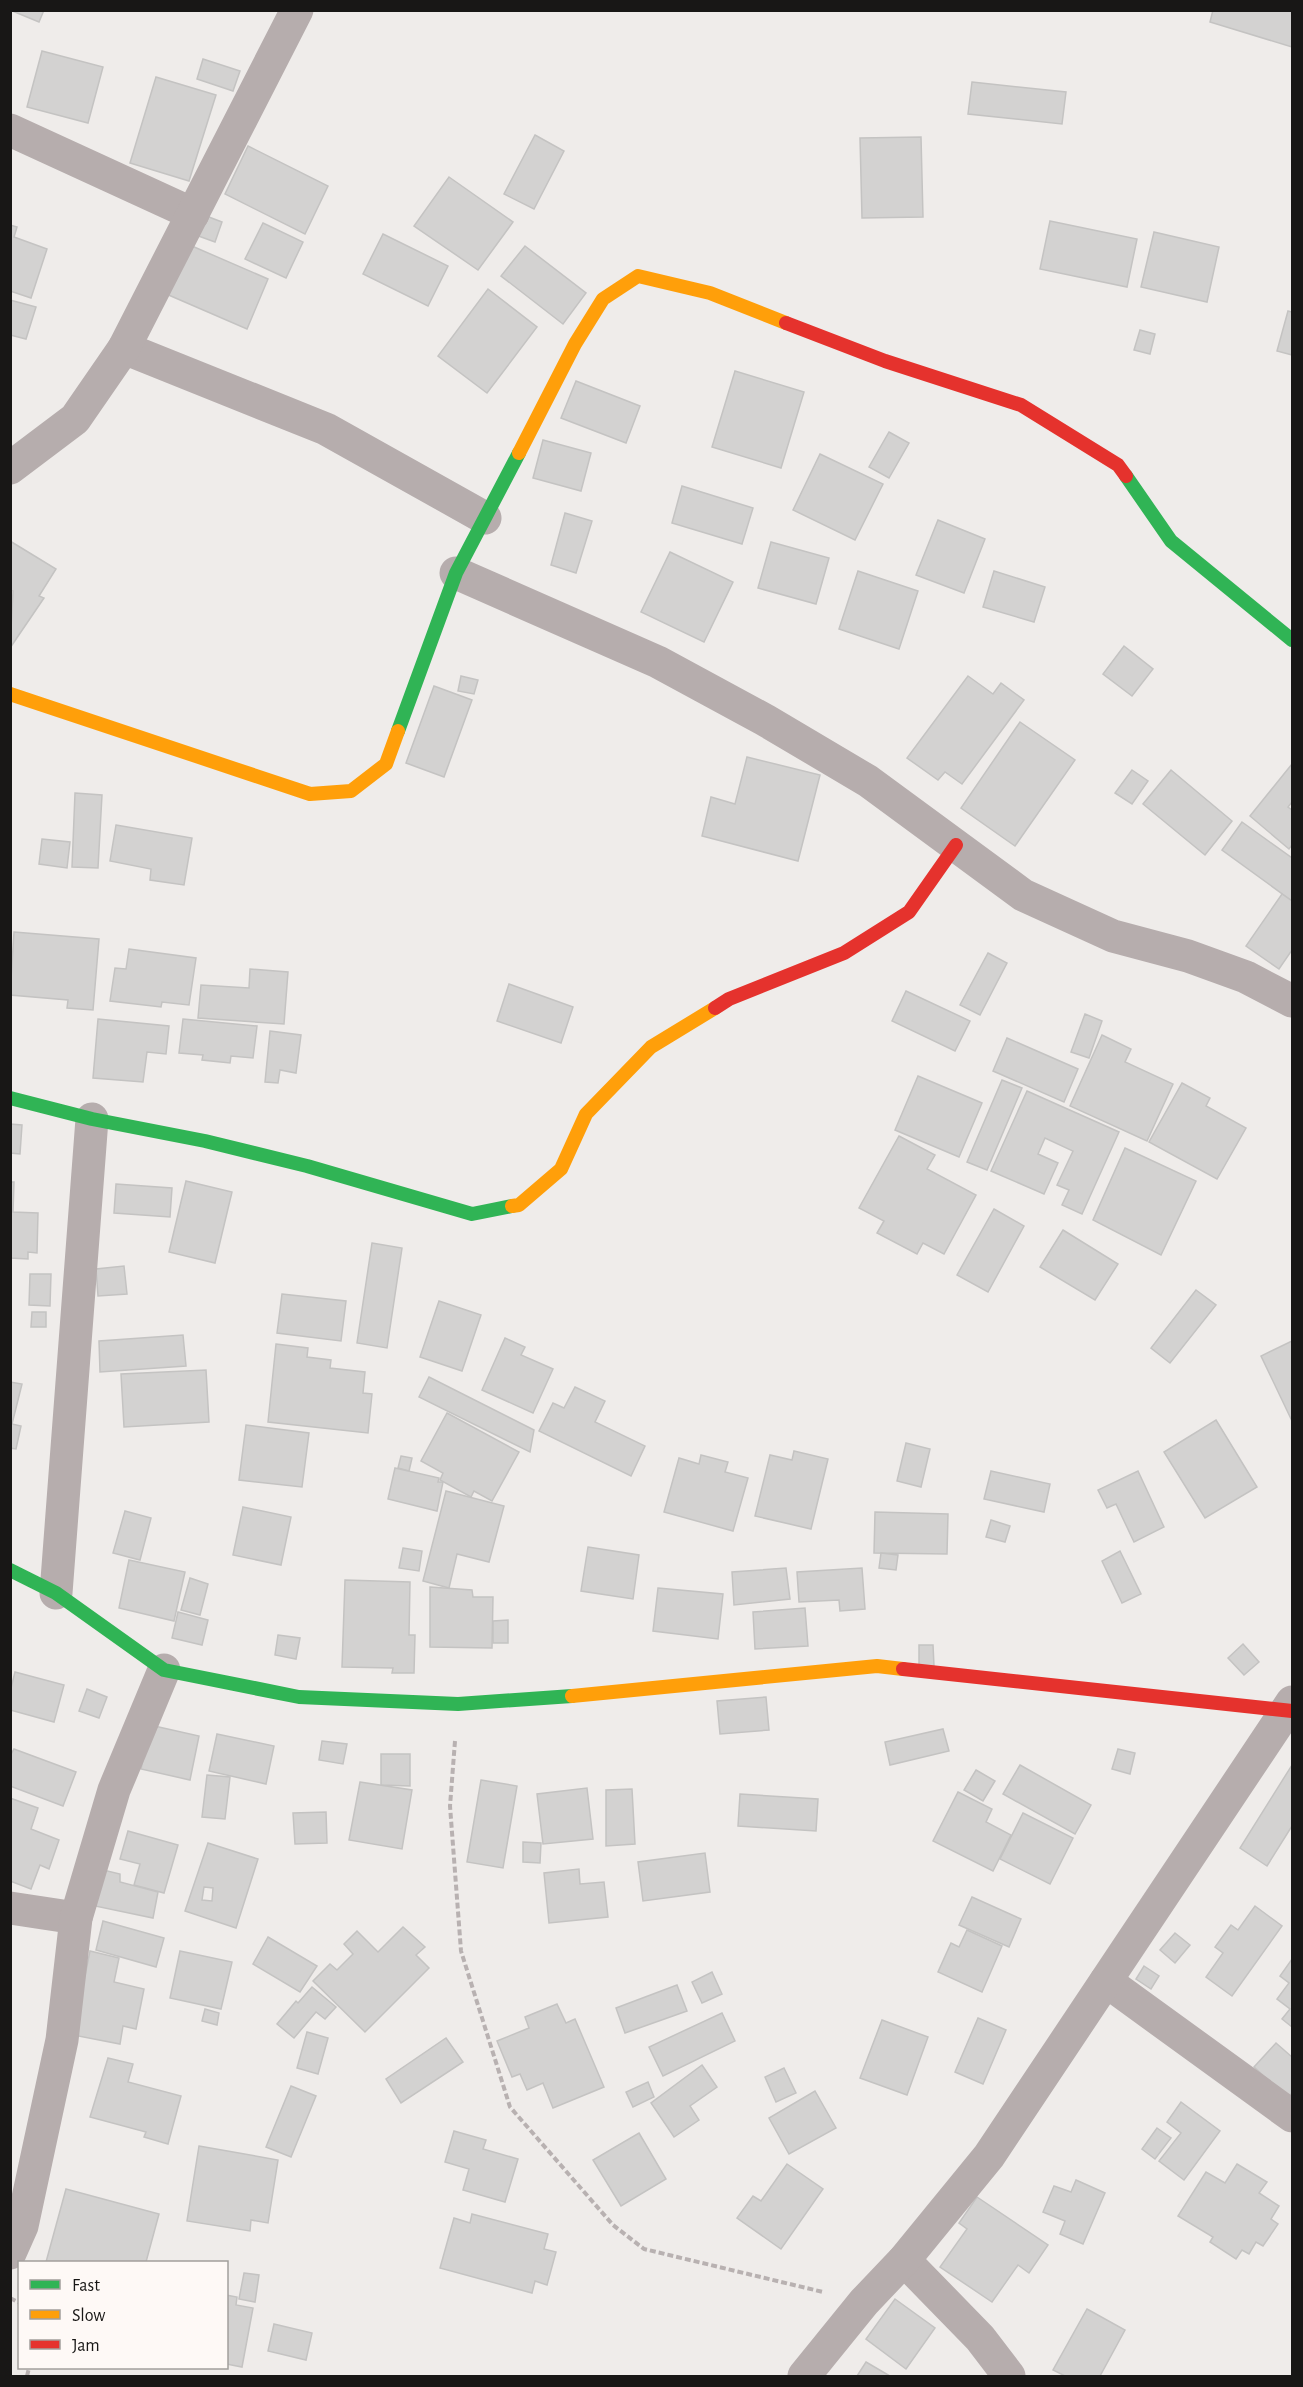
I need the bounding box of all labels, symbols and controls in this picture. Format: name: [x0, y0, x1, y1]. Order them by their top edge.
legend: [18, 2261, 228, 2369]
text: Fast: [72, 2277, 100, 2295]
text: Slow: [72, 2307, 105, 2325]
text: Jam: [72, 2337, 100, 2355]

